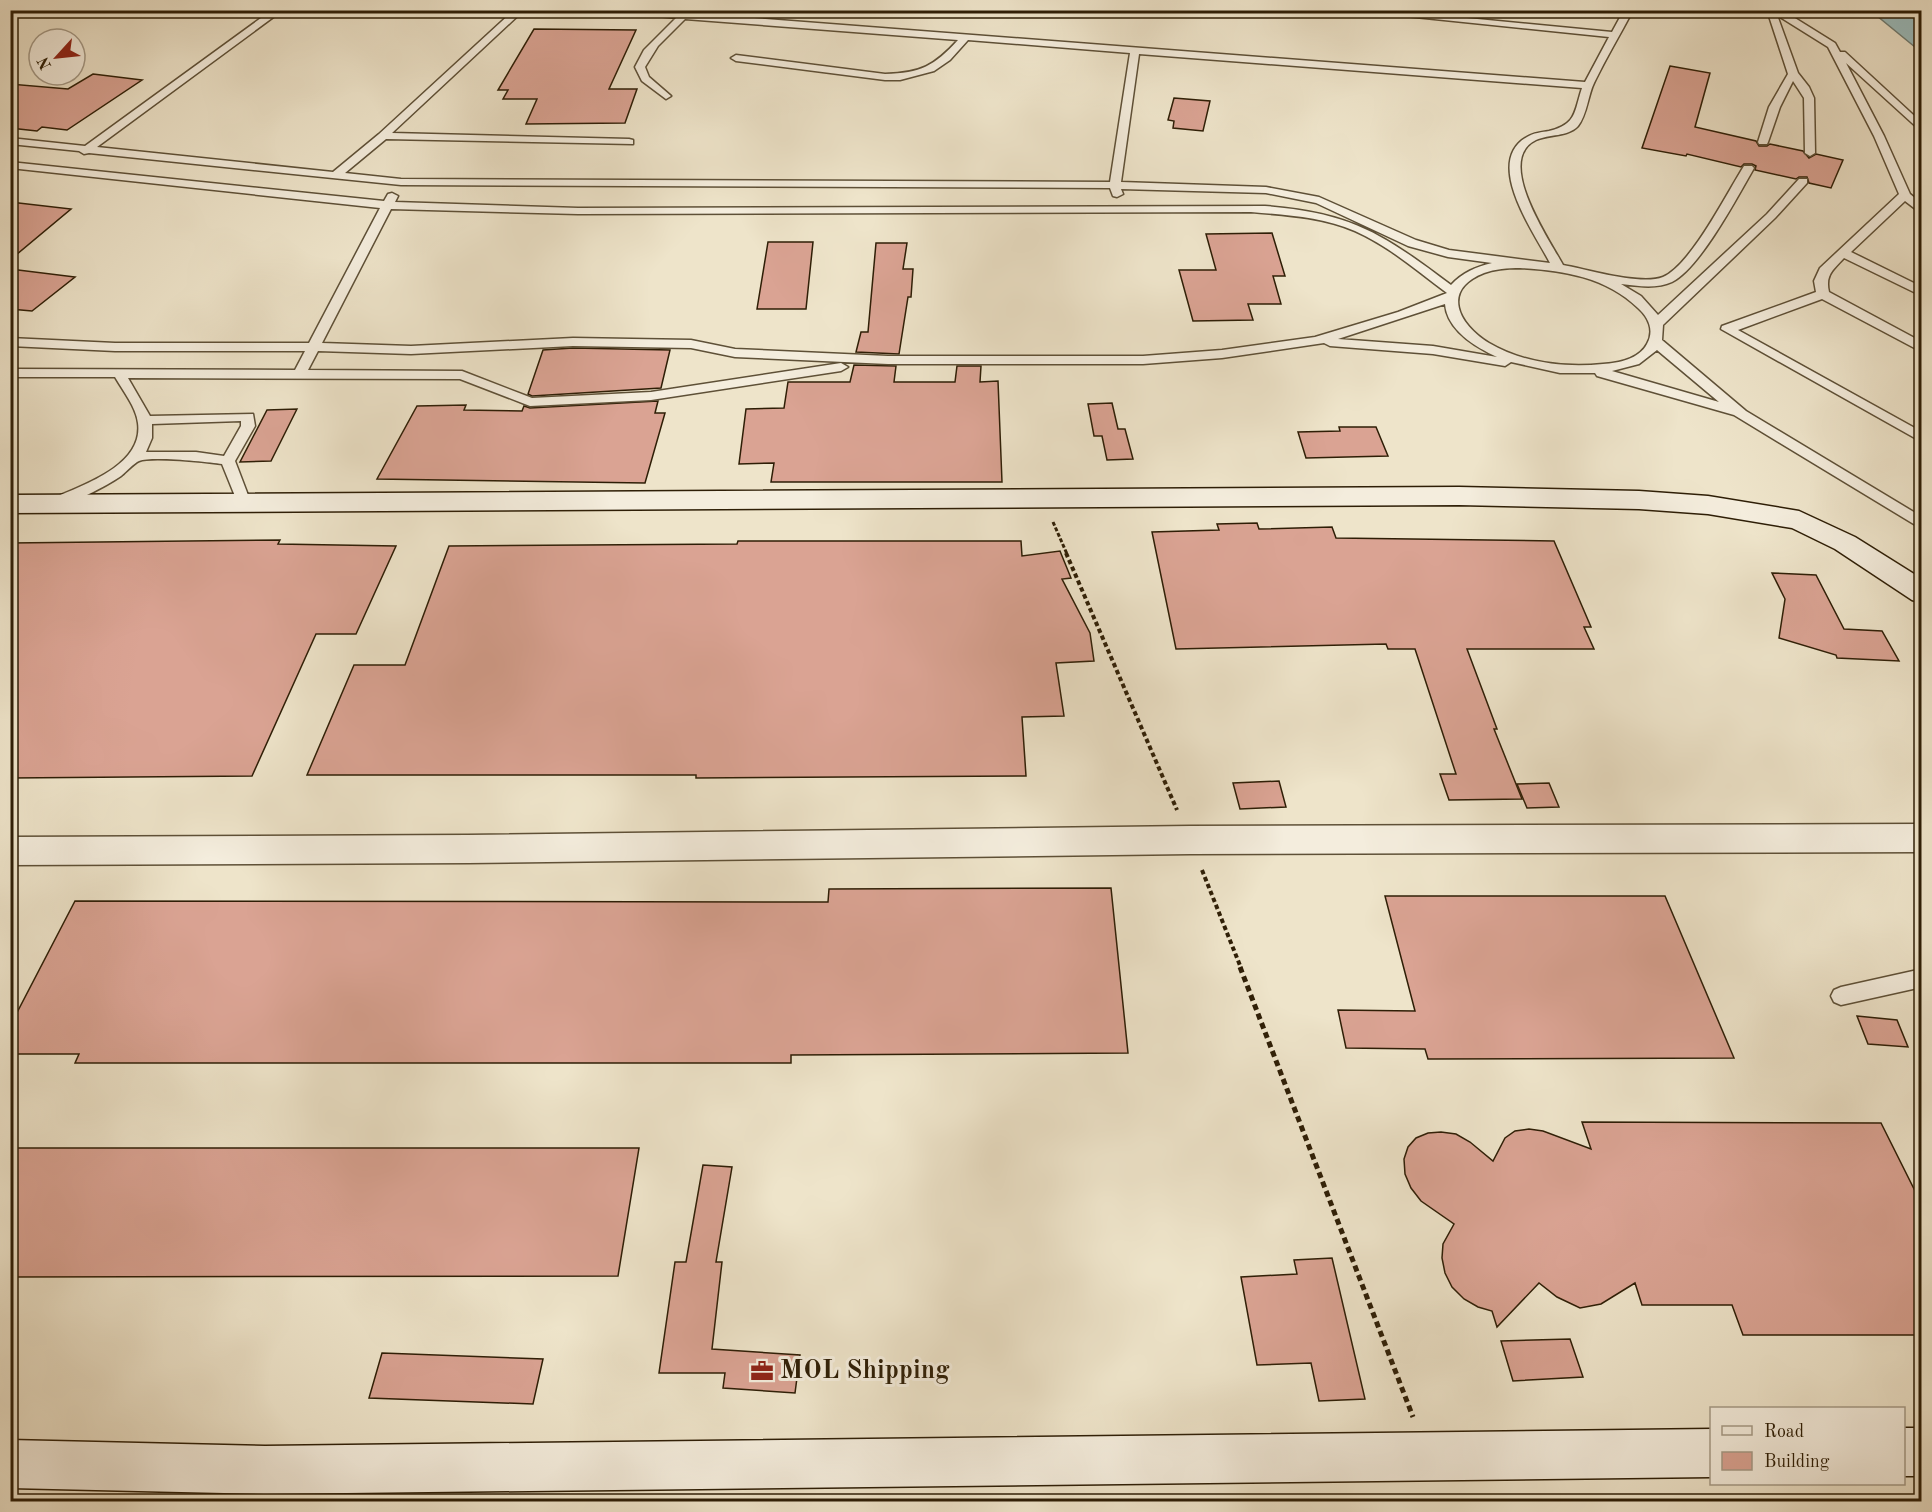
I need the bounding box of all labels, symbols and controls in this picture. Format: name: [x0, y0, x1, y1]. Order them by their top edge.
north arrow: [27, 27, 87, 87]
text: N: [35, 53, 55, 72]
office icon: MOL Shipping: [749, 1358, 775, 1384]
place label: MOL Shipping: [780, 1358, 950, 1384]
legend: [1710, 1407, 1905, 1485]
text: Road: [1764, 1423, 1804, 1441]
text: Building: [1764, 1453, 1830, 1471]

